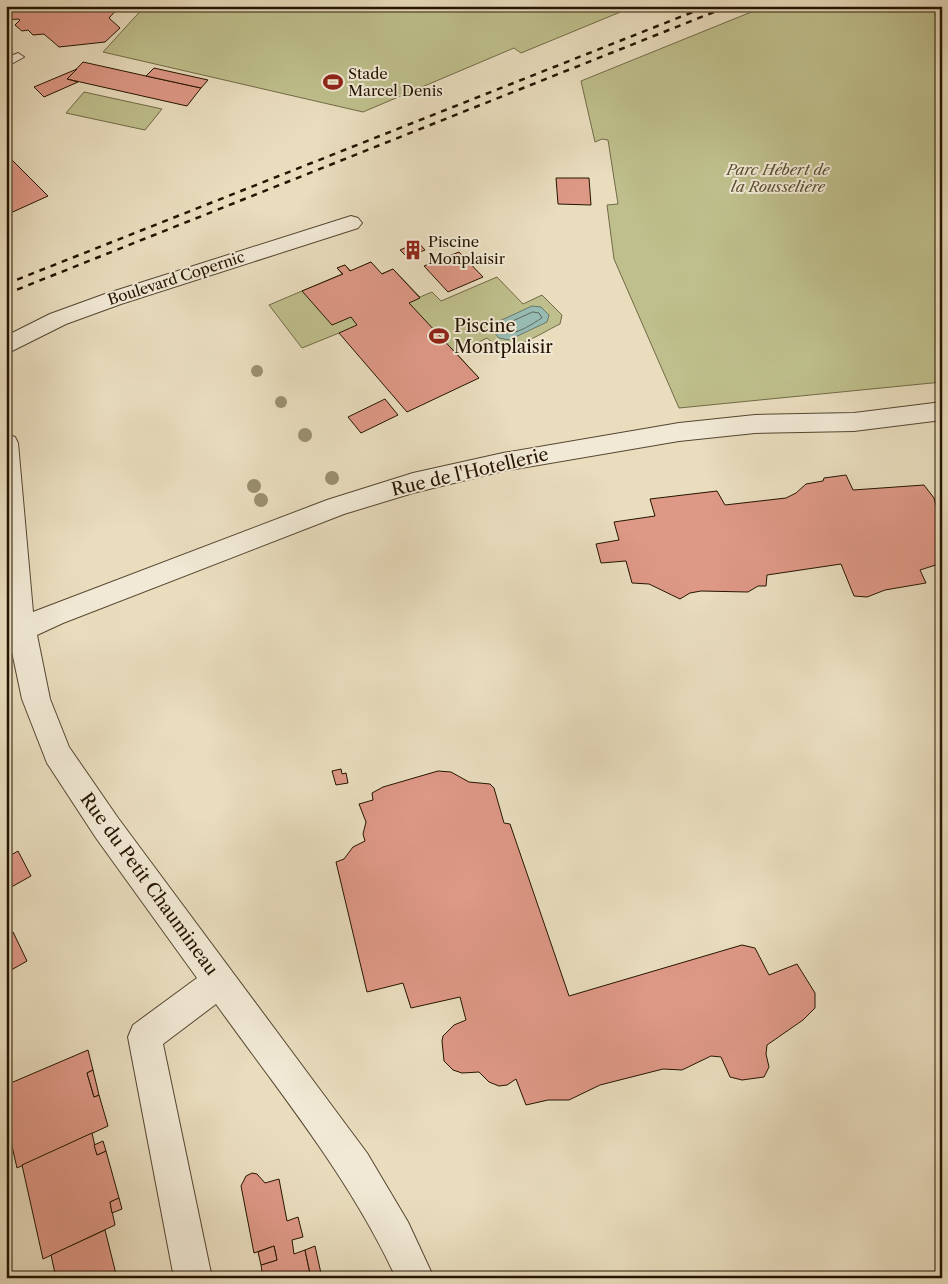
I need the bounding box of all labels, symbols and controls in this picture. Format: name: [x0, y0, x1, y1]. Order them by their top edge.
place label: Stade Marcel Denis: [348, 64, 443, 100]
sports icon: Stade Marcel Denis: [322, 71, 344, 93]
park label: Parc Hébert de la Rousselière: [726, 160, 830, 196]
place label: Piscine Monplaisir: [428, 232, 506, 268]
building icon: Piscine Monplaisir: [402, 239, 424, 261]
street label: Boulevard Copernic: [105, 247, 247, 309]
place label: Piscine Montplaisir: [454, 315, 553, 358]
sports icon: Piscine Montplaisir: [428, 325, 450, 347]
street label: Rue de l'Hotellerie: [389, 443, 551, 501]
street label: Rue du Petit Chaumineau: [75, 788, 223, 980]

